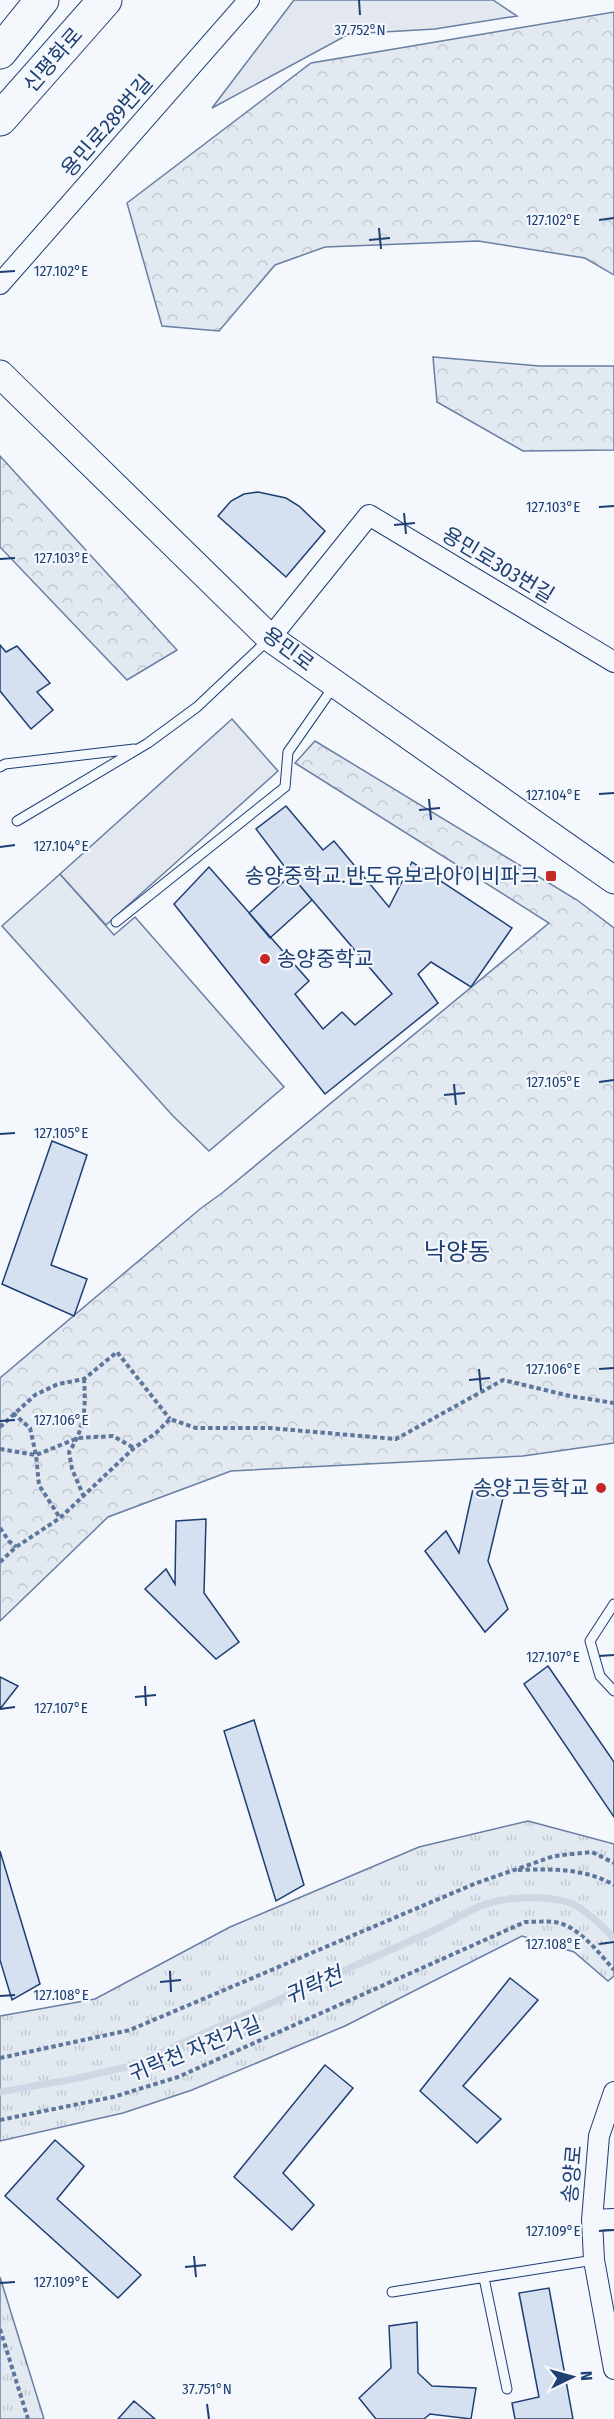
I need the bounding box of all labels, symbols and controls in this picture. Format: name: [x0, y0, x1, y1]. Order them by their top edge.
text: 37.752°N: [334, 21, 386, 39]
street label: 신평화로: [18, 22, 88, 98]
street label: 용민로289번길: [56, 70, 158, 182]
text: 127.102°E: [526, 211, 580, 229]
text: 127.102°E: [34, 262, 88, 280]
text: 127.103°E: [526, 498, 580, 516]
street label: 용민로303번길: [437, 521, 559, 609]
text: 127.103°E: [34, 549, 88, 567]
street label: 용민로: [257, 621, 319, 677]
text: 127.104°E: [525, 786, 581, 804]
text: 127.104°E: [33, 837, 89, 855]
place label: 송양중학교.반도유보라아이비파크: [245, 863, 539, 889]
marker: 송양중학교.반도유보라아이비파크: [544, 869, 558, 883]
place label: 송양중학교: [277, 946, 374, 972]
marker: 송양중학교: [258, 952, 272, 966]
text: 127.105°E: [526, 1073, 580, 1091]
text: 127.105°E: [34, 1124, 88, 1142]
district label: 낙양동: [424, 1238, 490, 1266]
text: 127.106°E: [525, 1360, 581, 1378]
text: 127.106°E: [33, 1411, 89, 1429]
place label: 송양고등학교: [473, 1475, 589, 1501]
marker: 송양고등학교: [594, 1481, 608, 1495]
text: 127.107°E: [526, 1648, 580, 1666]
text: 127.107°E: [34, 1699, 88, 1717]
text: 127.108°E: [525, 1935, 581, 1953]
water label: 귀락천: [280, 1960, 349, 2010]
text: 127.108°E: [33, 1986, 89, 2004]
street label: 귀락천 자전거길: [125, 2011, 265, 2087]
street label: 송양로: [557, 2144, 587, 2204]
text: 127.109°E: [525, 2222, 581, 2240]
text: 127.109°E: [33, 2273, 89, 2291]
north arrow: [542, 2347, 602, 2407]
text: N: [577, 2370, 596, 2381]
text: 37.751°N: [182, 2380, 232, 2398]

